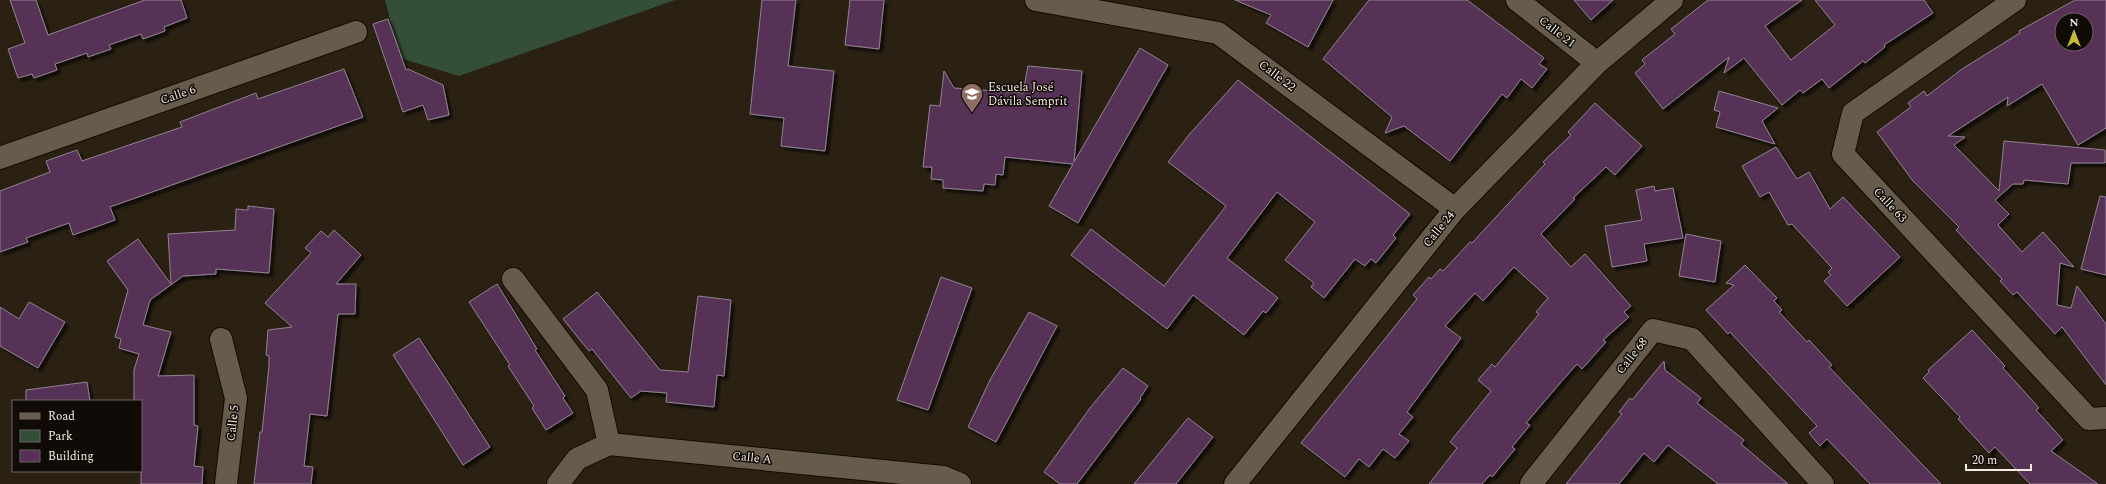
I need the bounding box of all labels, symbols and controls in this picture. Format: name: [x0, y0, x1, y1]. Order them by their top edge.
street label: Calle 21: [1534, 11, 1580, 53]
north arrow: [2054, 12, 2094, 52]
text: N: [2070, 14, 2079, 31]
street label: Calle 22: [1254, 56, 1300, 96]
place label: Escuela José Dávila Semprit: [988, 78, 1067, 111]
street label: Calle 6: [158, 80, 198, 110]
school or university icon: Escuela José Dávila Semprit: [959, 81, 985, 114]
street label: Calle 63: [1869, 183, 1911, 227]
street label: Calle 24: [1418, 207, 1460, 251]
street label: Calle 68: [1611, 333, 1653, 379]
legend: [12, 400, 142, 472]
street label: Calle 5: [222, 404, 244, 442]
text: Road: [48, 407, 75, 426]
text: Park: [48, 427, 73, 446]
street label: Calle A: [731, 446, 773, 470]
scale bar: [1966, 446, 2031, 472]
text: Building: [48, 447, 94, 466]
text: 20 m: [1972, 451, 1997, 470]

